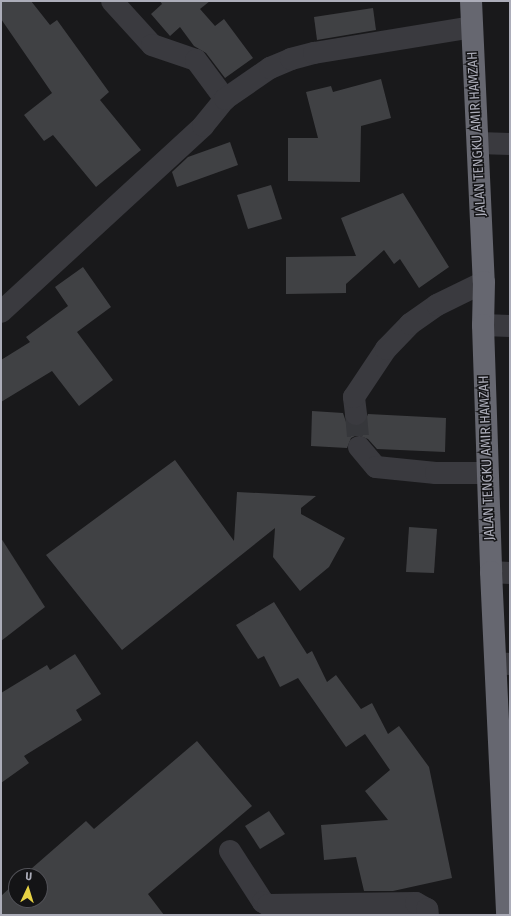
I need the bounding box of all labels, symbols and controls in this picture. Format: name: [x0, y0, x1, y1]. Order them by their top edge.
street label: JALAN TENGKU AMIR HAMZAH: [464, 51, 490, 217]
street label: JALAN TENGKU AMIR HAMZAH: [476, 375, 498, 541]
north arrow: [8, 868, 48, 908]
text: U: [25, 870, 32, 883]

